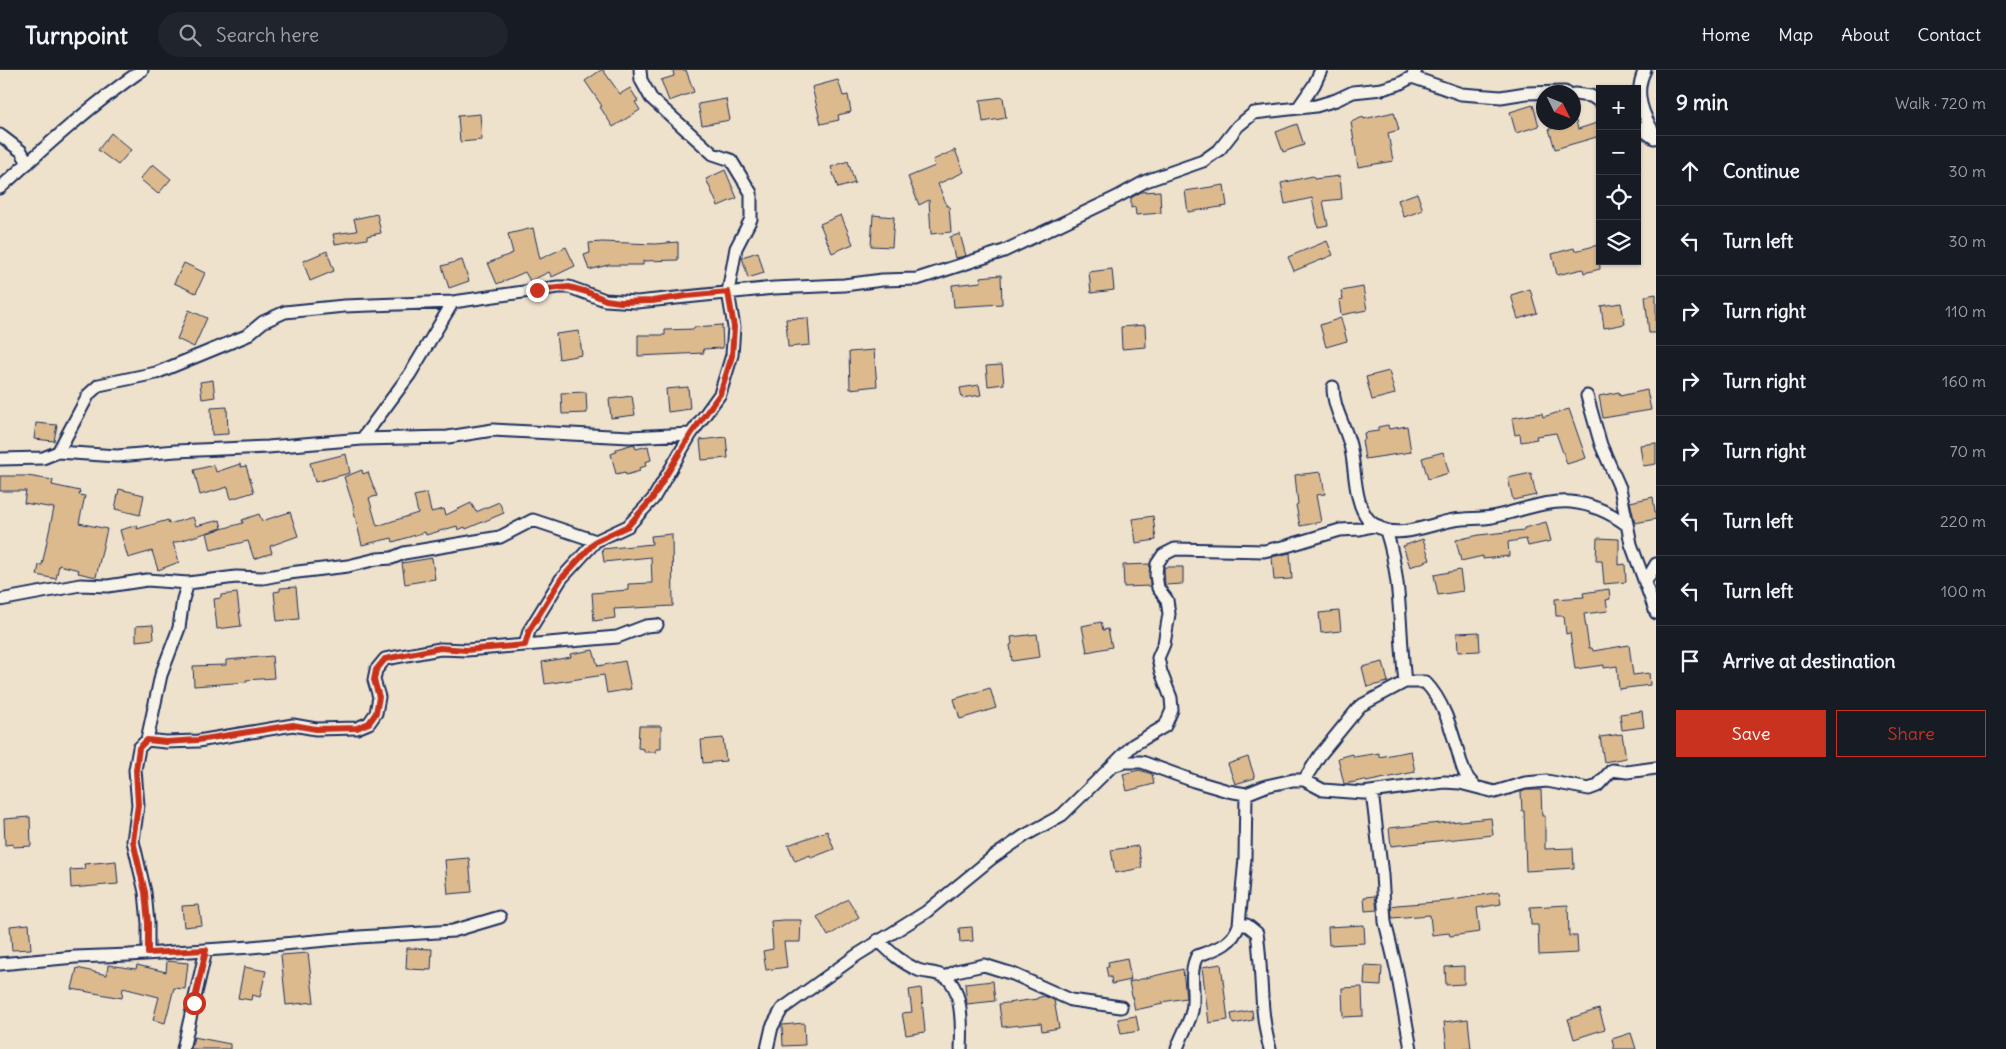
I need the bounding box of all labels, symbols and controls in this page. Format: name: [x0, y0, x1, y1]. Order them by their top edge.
search box: [158, 12, 508, 57]
text: Turnpoint: [25, 20, 128, 50]
icon: search: [176, 21, 204, 49]
text: Search here: [216, 23, 319, 47]
text: Home: [1702, 23, 1750, 46]
text: Map: [1778, 23, 1813, 46]
text: About: [1841, 23, 1889, 46]
text: Contact: [1917, 23, 1981, 46]
north arrow: [1536, 85, 1581, 130]
map controls: [1596, 85, 1641, 265]
button: +: [1596, 85, 1641, 130]
text: 9 min: [1676, 89, 1728, 116]
text: Walk · 720 m: [1895, 93, 1986, 113]
button: −: [1596, 130, 1641, 175]
icon: ahead: [1676, 157, 1704, 185]
text: Continue: [1723, 159, 1800, 183]
text: 30 m: [1949, 161, 1986, 181]
button: locate: [1596, 175, 1641, 220]
button: layers: [1596, 220, 1641, 265]
icon: left: [1676, 227, 1704, 255]
text: Turn left: [1723, 229, 1793, 253]
text: 30 m: [1949, 231, 1986, 251]
route end: [526, 279, 549, 302]
icon: right: [1676, 297, 1704, 325]
text: Turn right: [1723, 299, 1806, 323]
text: 110 m: [1945, 301, 1986, 321]
icon: right: [1676, 367, 1704, 395]
text: Turn right: [1723, 369, 1806, 393]
text: 160 m: [1942, 371, 1986, 391]
icon: right: [1676, 437, 1704, 465]
text: Turn right: [1723, 439, 1806, 463]
text: 70 m: [1950, 441, 1986, 461]
icon: left: [1676, 507, 1704, 535]
text: Turn left: [1723, 509, 1793, 533]
text: 220 m: [1940, 511, 1986, 531]
icon: left: [1676, 577, 1704, 605]
text: Turn left: [1723, 579, 1793, 603]
text: 100 m: [1941, 581, 1986, 601]
icon: arrive: [1676, 647, 1704, 675]
text: Arrive at destination: [1723, 649, 1896, 673]
button: Save: [1676, 710, 1826, 757]
button: Share: [1836, 710, 1986, 757]
route start: [183, 992, 206, 1015]

